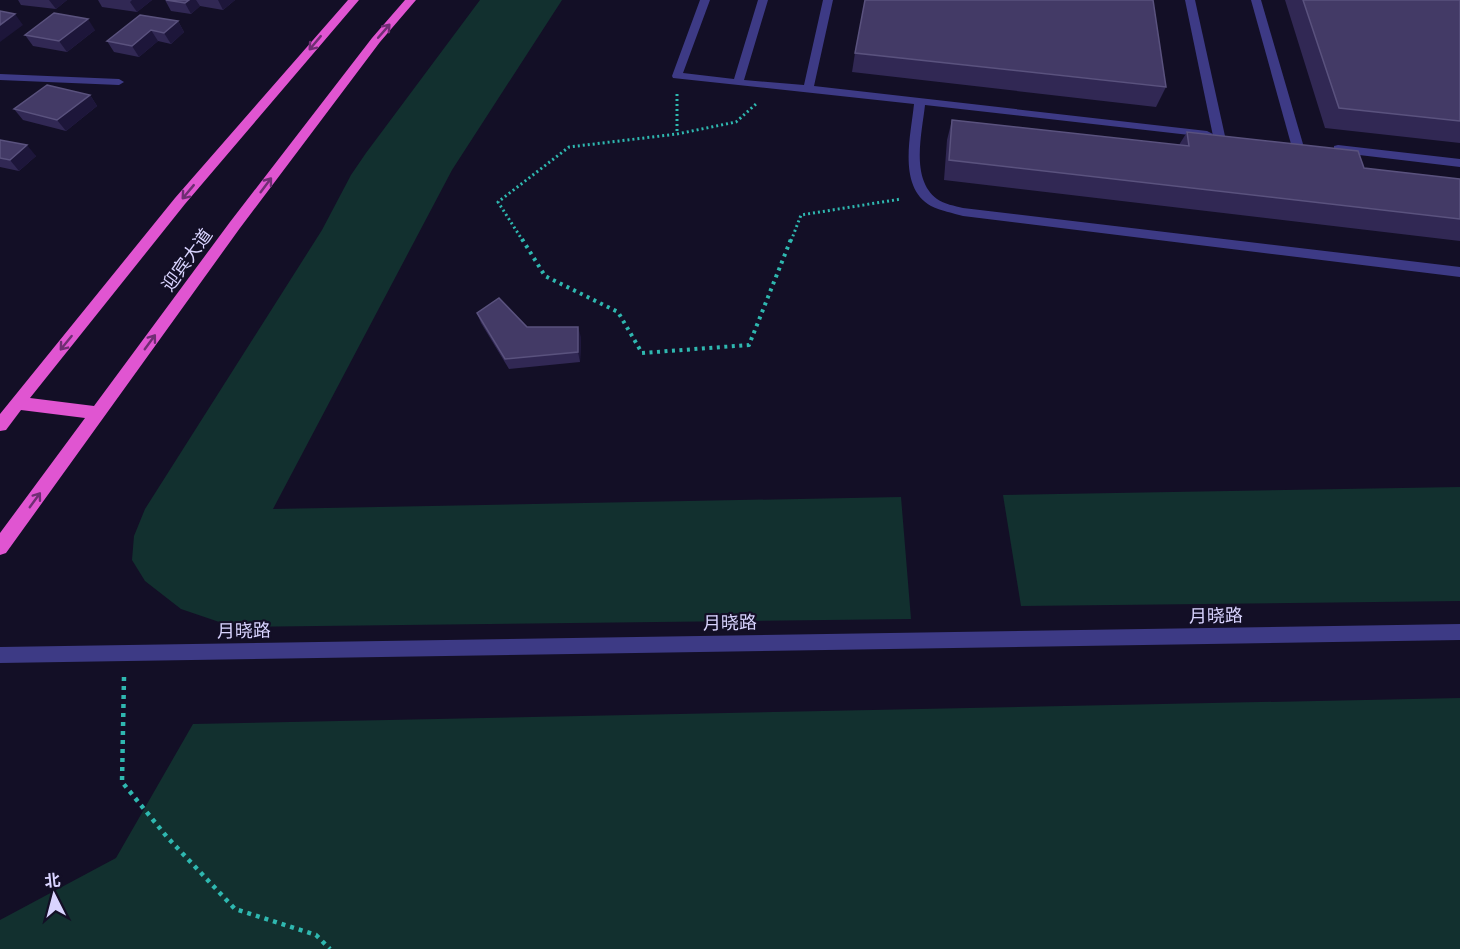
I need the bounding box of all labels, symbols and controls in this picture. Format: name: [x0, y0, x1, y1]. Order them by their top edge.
one-way arrow: [378, 23, 391, 39]
one-way arrow: [308, 35, 322, 50]
one-way arrow: [259, 178, 272, 194]
one-way arrow: [182, 184, 195, 200]
street label: 迎宾大道: [157, 224, 217, 296]
one-way arrow: [59, 335, 72, 351]
one-way arrow: [144, 335, 156, 351]
one-way arrow: [28, 492, 41, 508]
street label: 月晓路: [1189, 605, 1243, 627]
street label: 月晓路: [703, 612, 757, 634]
street label: 月晓路: [217, 620, 271, 642]
north arrow: [24, 865, 84, 925]
text: 北: [44, 870, 61, 891]

